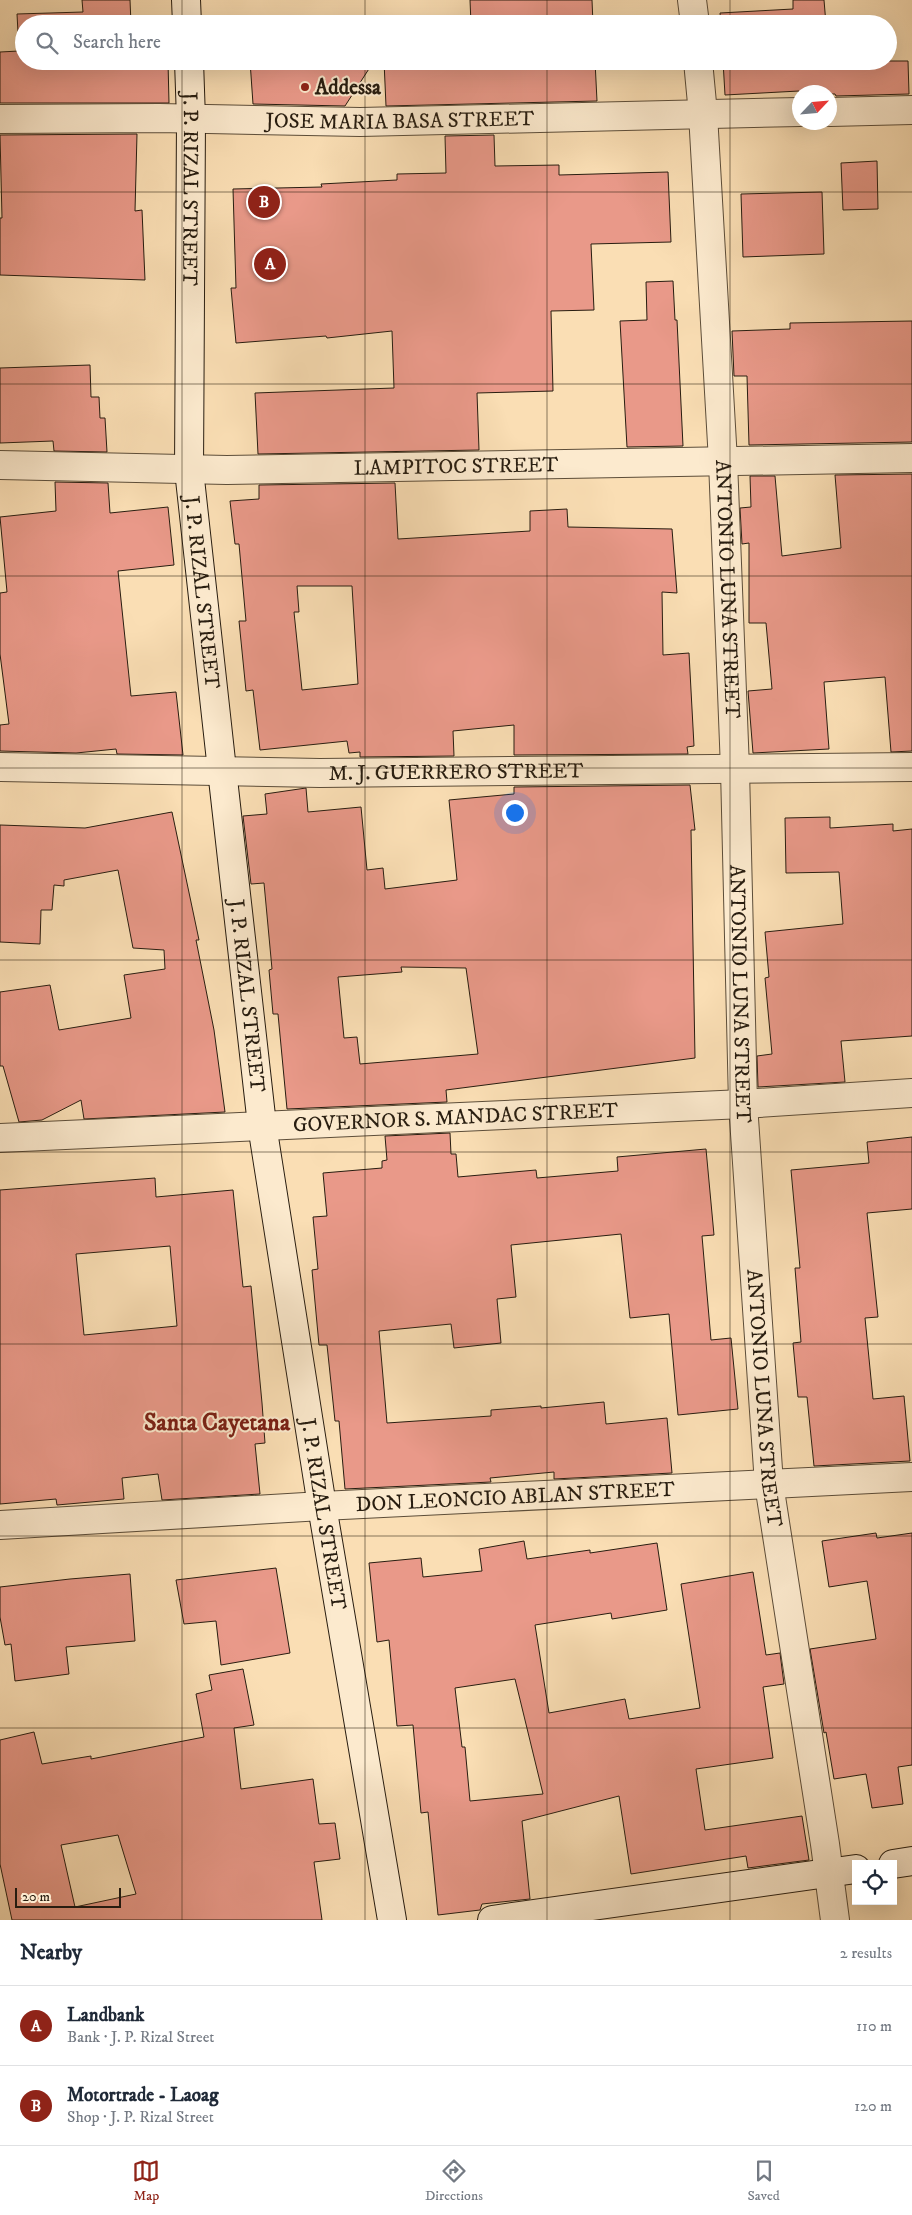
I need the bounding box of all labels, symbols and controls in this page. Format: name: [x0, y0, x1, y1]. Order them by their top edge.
search box: [15, 15, 897, 70]
icon: search: [33, 29, 61, 57]
text: Search here: [73, 31, 161, 54]
place label: Addessa: [314, 75, 382, 101]
marker: Addessa: [299, 81, 311, 93]
north arrow: [792, 85, 837, 130]
street label: J. P. RIZAL STREET: [176, 90, 203, 286]
street label: JOSE MARIA BASA STREET: [263, 106, 535, 136]
pin: B: [248, 183, 280, 221]
pin: A: [254, 245, 286, 283]
street label: LAMPITOC STREET: [353, 452, 559, 482]
street label: ANTONIO LUNA STREET: [709, 459, 745, 719]
street label: J. P. RIZAL STREET: [178, 493, 225, 690]
street label: M. J. GUERRERO STREET: [329, 758, 583, 787]
your location: [502, 800, 528, 826]
street label: ANTONIO LUNA STREET: [723, 864, 756, 1124]
street label: J. P. RIZAL STREET: [222, 896, 270, 1094]
street label: GOVERNOR S. MANDAC STREET: [292, 1098, 619, 1139]
street label: ANTONIO LUNA STREET: [740, 1268, 788, 1529]
district label: Santa Cayetana: [144, 1408, 291, 1438]
street label: J. P. RIZAL STREET: [294, 1415, 351, 1612]
street label: DON LEONCIO ABLAN STREET: [355, 1477, 675, 1518]
map controls: [852, 1860, 897, 1905]
button: locate: [852, 1860, 897, 1905]
scale bar: [15, 1885, 121, 1908]
text: 20 m: [22, 1888, 50, 1906]
text: Nearby: [20, 1940, 82, 1966]
text: 2 results: [840, 1943, 892, 1963]
text: Landbank: [67, 2004, 144, 2027]
text: A: [31, 2016, 41, 2036]
text: 110 m: [856, 2016, 892, 2036]
text: Bank · J. P. Rizal Street: [67, 2027, 214, 2047]
text: Motortrade - Laoag: [67, 2084, 218, 2107]
text: B: [31, 2096, 41, 2116]
text: 120 m: [854, 2096, 892, 2116]
text: Shop · J. P. Rizal Street: [67, 2107, 214, 2127]
tab: Map: [132, 2157, 160, 2205]
tab: Directions: [425, 2157, 483, 2205]
tab: Saved: [748, 2157, 780, 2205]

